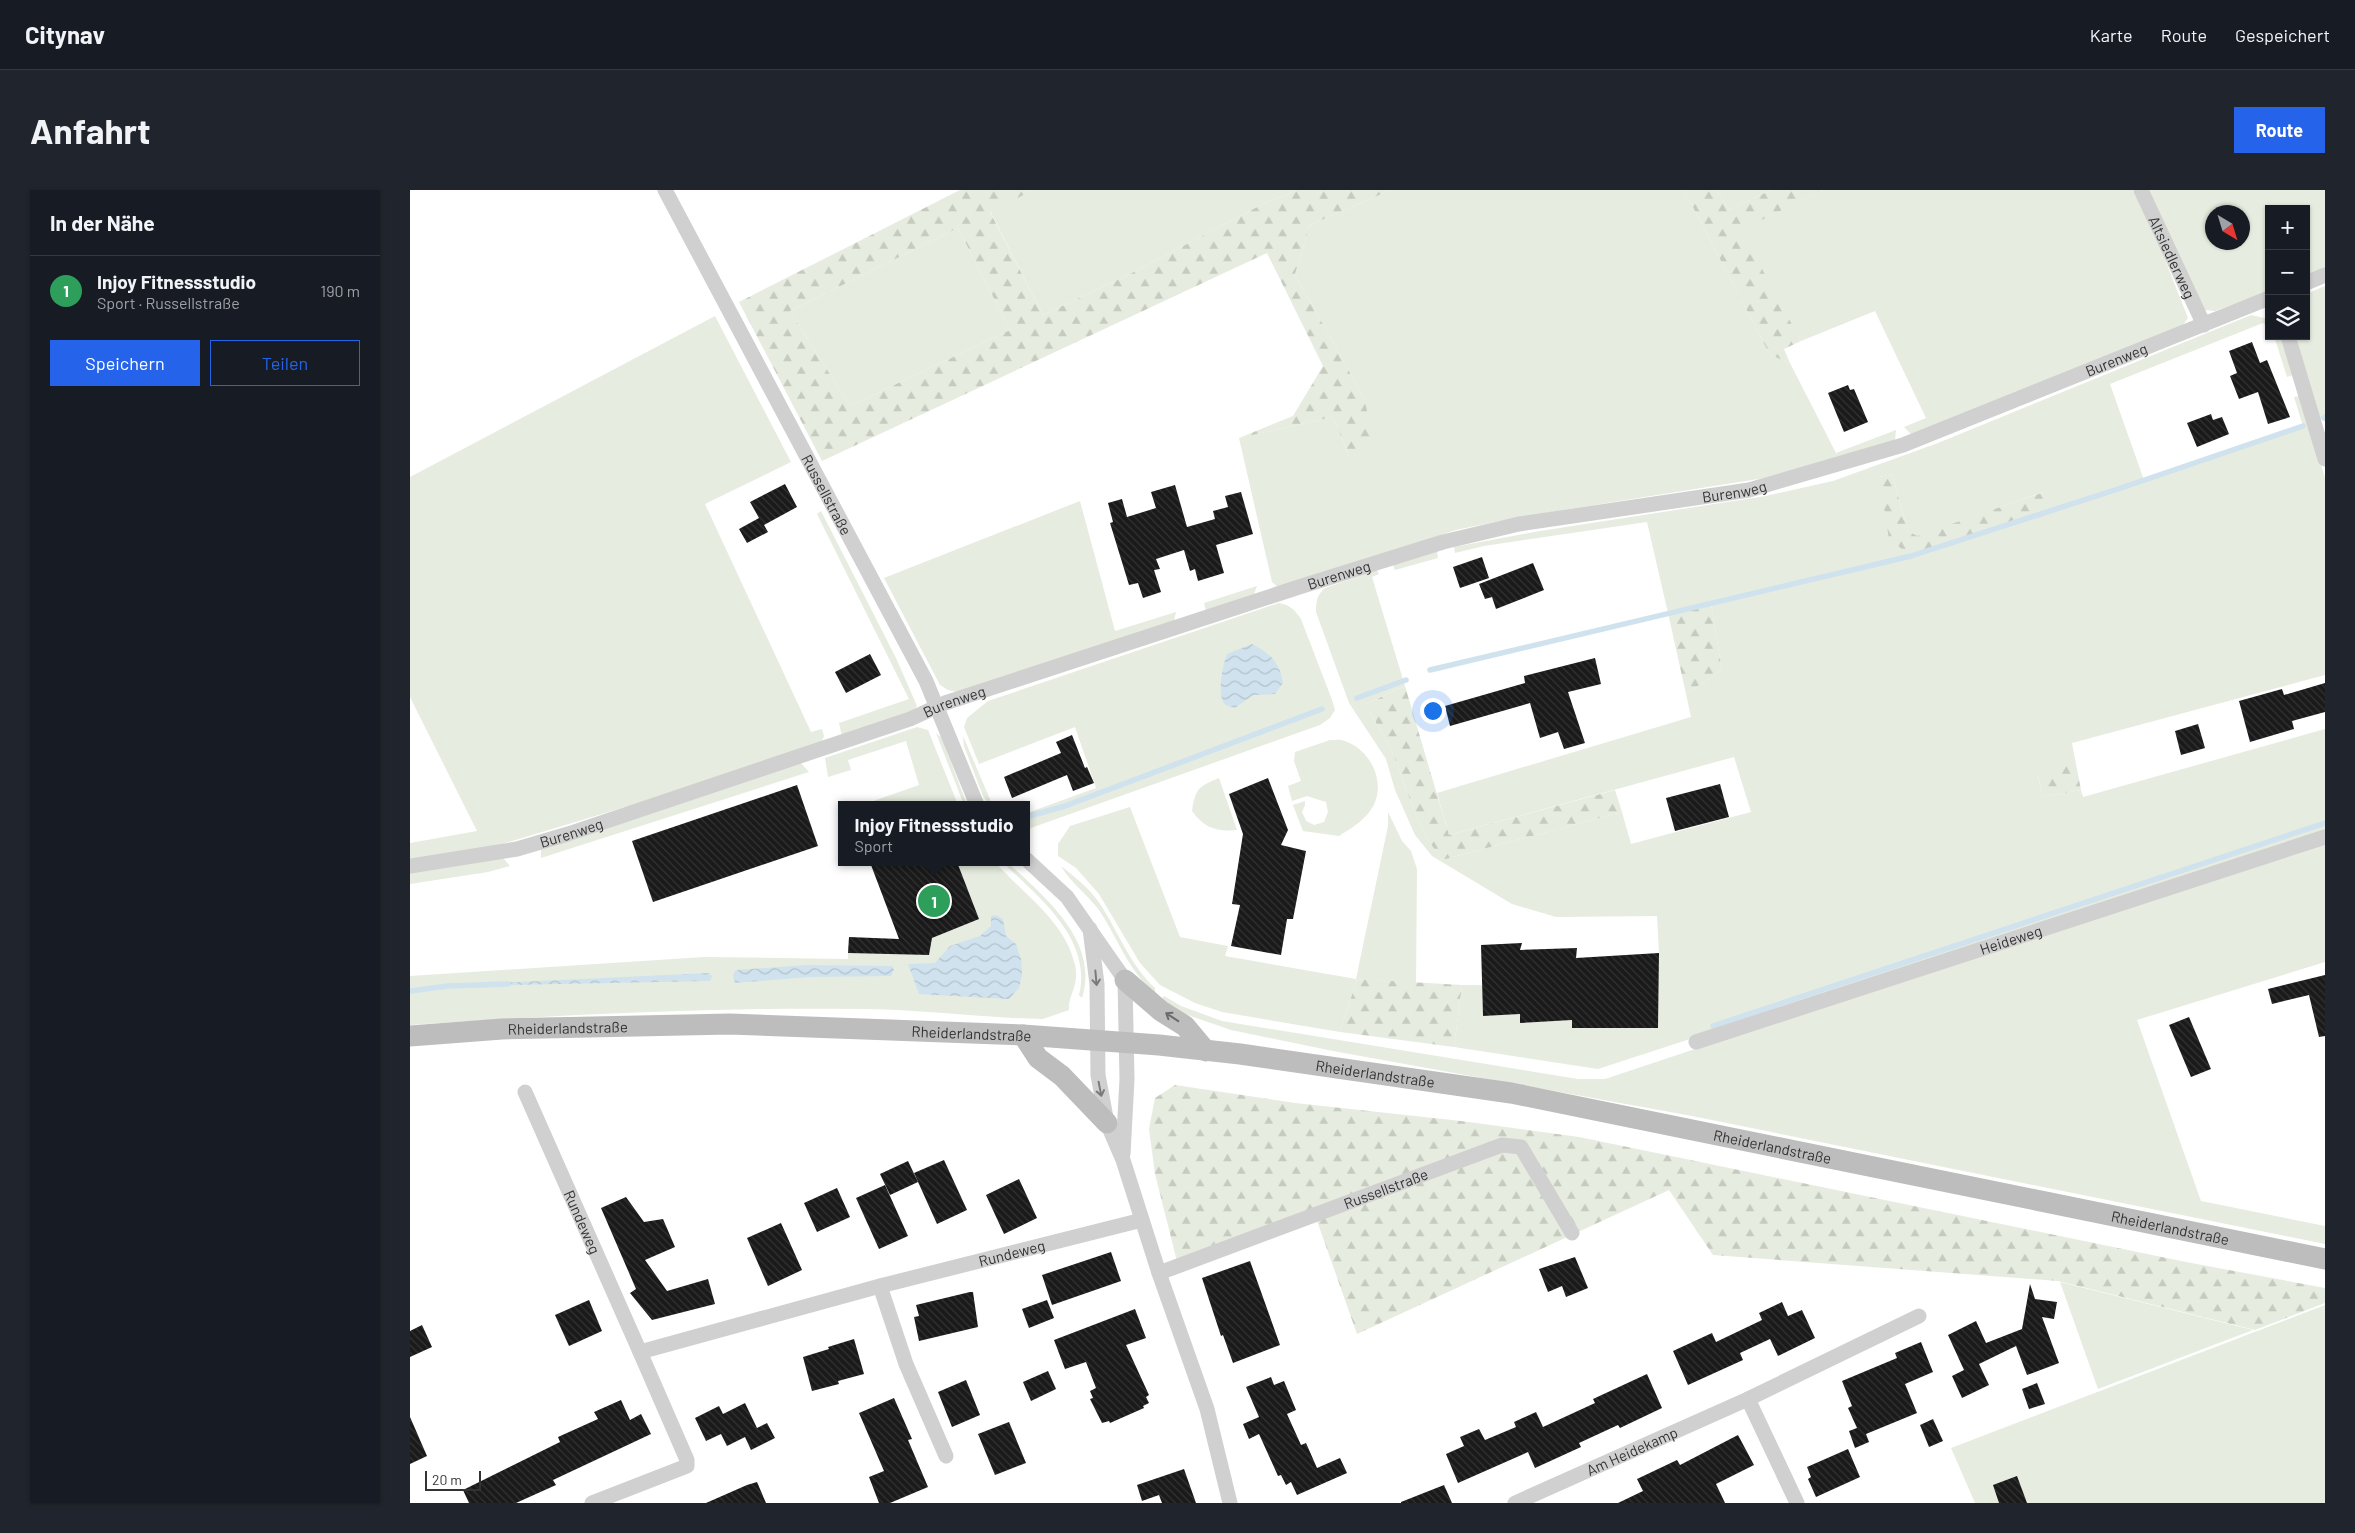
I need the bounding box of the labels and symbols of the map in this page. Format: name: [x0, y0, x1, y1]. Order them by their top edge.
north arrow: [2205, 205, 2250, 250]
street label: Altsiedlerweg: [2145, 213, 2199, 301]
street label: Burenweg: [2083, 339, 2150, 380]
street label: Russellstraße: [798, 451, 856, 538]
street label: Burenweg: [1701, 476, 1769, 506]
street label: Burenweg: [1305, 556, 1373, 593]
street label: Burenweg: [920, 681, 988, 721]
your location: [1420, 698, 1446, 724]
street label: Burenweg: [538, 814, 605, 851]
pin: 1: [918, 882, 950, 920]
street label: Heideweg: [1977, 921, 2044, 958]
one-way arrow: [1091, 969, 1101, 985]
one-way arrow: [1165, 1012, 1179, 1022]
street label: Rheiderlandstraße: [507, 1017, 628, 1038]
street label: Rheiderlandstraße: [911, 1022, 1032, 1045]
street label: Rheiderlandstraße: [1314, 1056, 1436, 1091]
one-way arrow: [1096, 1081, 1106, 1097]
street label: Rheiderlandstraße: [1712, 1125, 1833, 1167]
street label: Russellstraße: [1341, 1164, 1430, 1212]
street label: Rundeweg: [560, 1187, 604, 1257]
street label: Rheiderlandstraße: [2110, 1207, 2231, 1248]
street label: Rundeweg: [977, 1236, 1047, 1270]
street label: Am Heidekamp: [1583, 1423, 1680, 1479]
scale bar: [425, 1468, 481, 1491]

